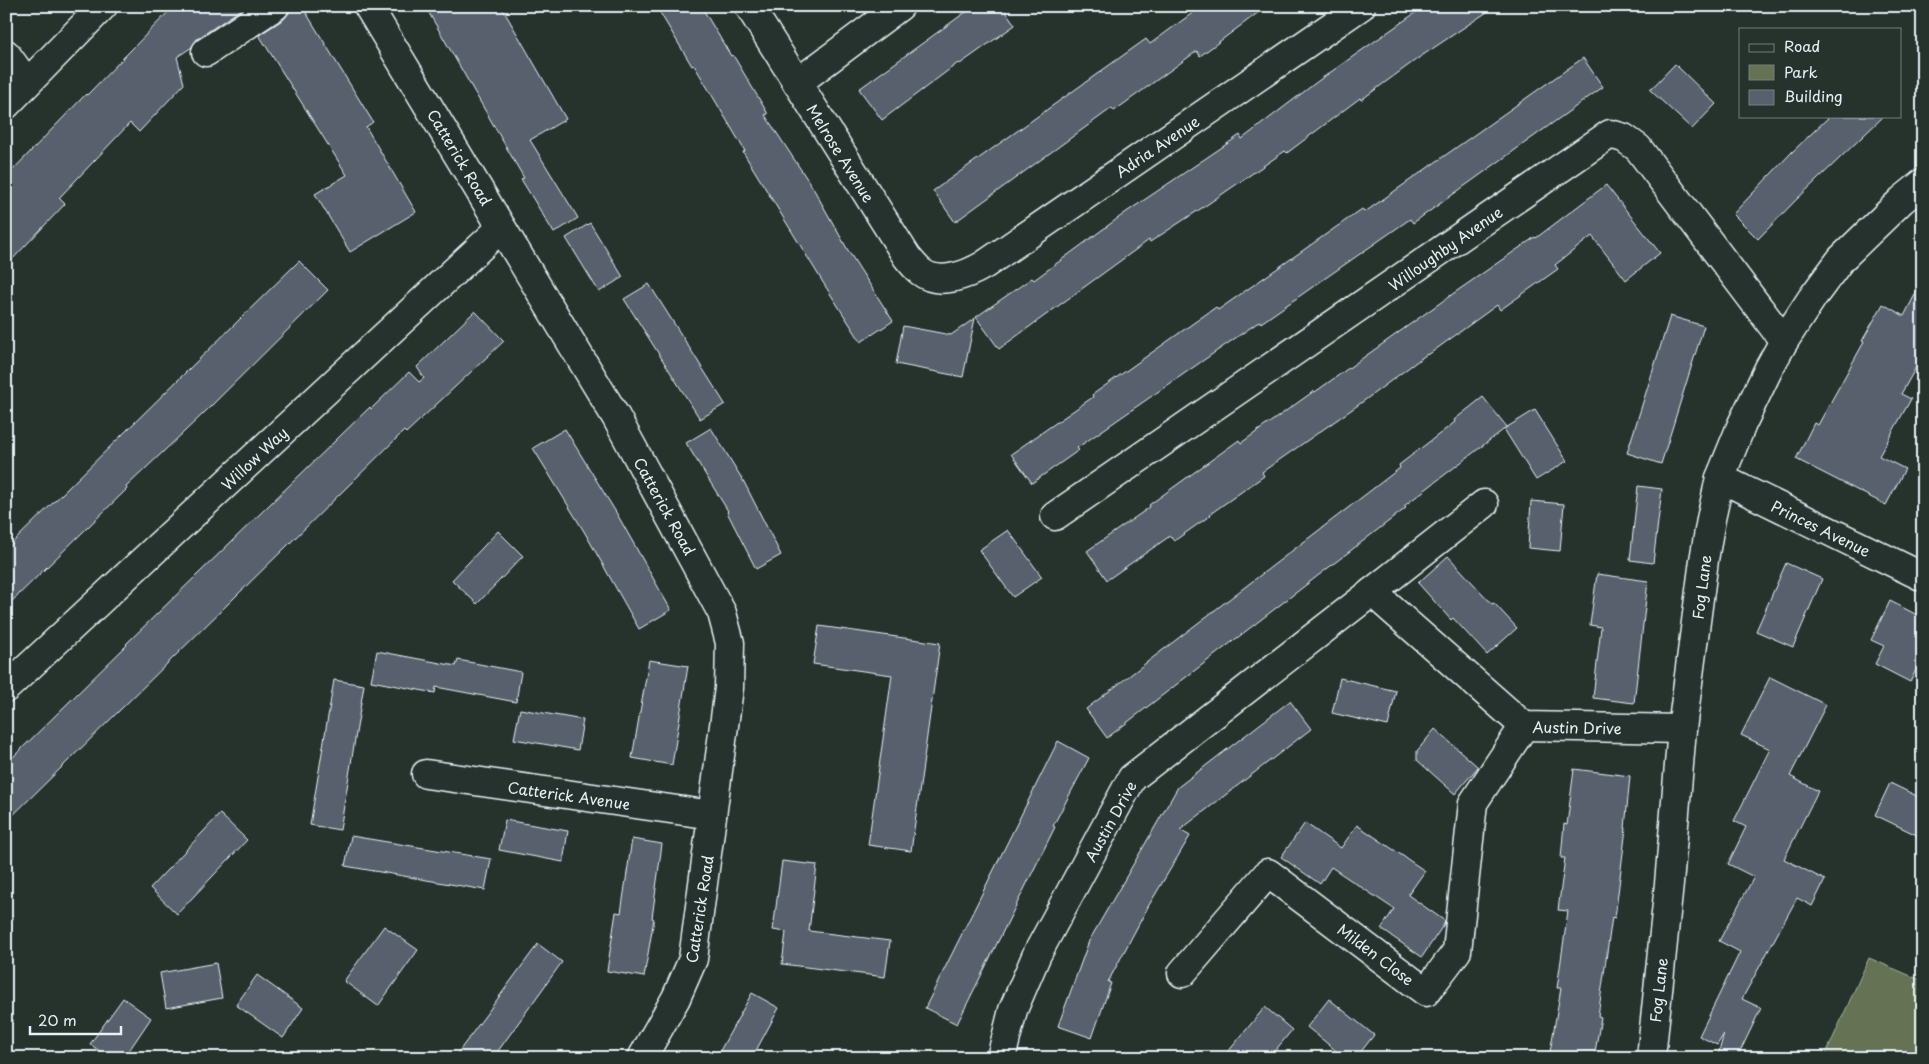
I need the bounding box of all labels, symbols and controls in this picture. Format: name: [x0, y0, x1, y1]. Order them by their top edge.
legend: [1739, 28, 1902, 118]
text: Road: [1784, 34, 1820, 57]
text: Park: [1784, 60, 1818, 83]
text: Building: [1784, 84, 1843, 107]
street label: Melrose Avenue: [801, 99, 881, 207]
street label: Catterick Road: [422, 104, 498, 210]
street label: Adria Avenue: [1110, 109, 1204, 183]
street label: Willoughby Avenue: [1383, 200, 1507, 296]
street label: Willow Way: [215, 421, 293, 495]
street label: Catterick Road: [629, 453, 702, 559]
street label: Princes Avenue: [1768, 494, 1874, 562]
street label: Fog Lane: [1686, 553, 1716, 621]
street label: Austin Drive: [1532, 715, 1622, 739]
street label: Catterick Avenue: [506, 775, 632, 815]
street label: Austin Drive: [1078, 776, 1142, 866]
street label: Catterick Road: [679, 853, 719, 965]
street label: Milden Close: [1333, 918, 1419, 990]
street label: Fog Lane: [1643, 957, 1673, 1023]
scale bar: [30, 1004, 121, 1036]
text: 20 m: [38, 1008, 77, 1031]

